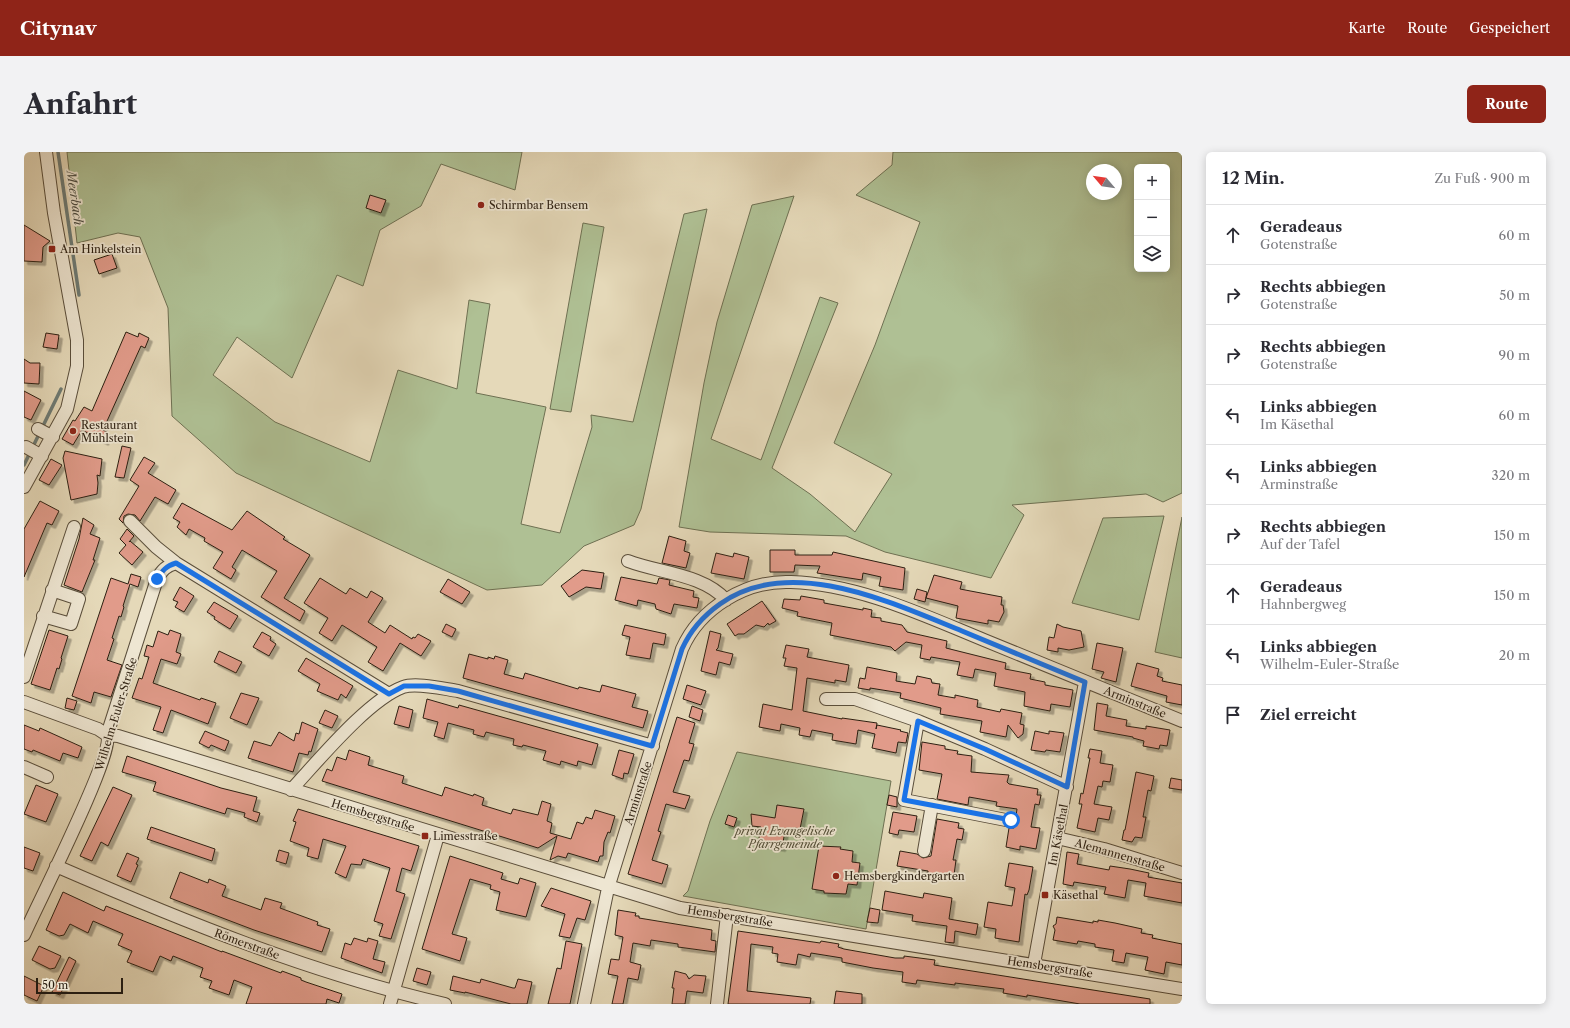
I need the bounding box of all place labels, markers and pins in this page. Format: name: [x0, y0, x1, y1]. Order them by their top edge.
place label: Schirmbar Bensem: [489, 198, 589, 212]
marker: Schirmbar Bensem: [476, 200, 486, 210]
place label: Am Hinkelstein: [59, 242, 141, 256]
marker: Am Hinkelstein: [47, 244, 57, 254]
place label: Restaurant Mühlstein: [81, 418, 138, 445]
marker: Restaurant Mühlstein: [68, 426, 78, 436]
place label: Limesstraße: [433, 829, 498, 843]
marker: Limesstraße: [420, 831, 430, 841]
place label: Hemsbergkindergarten: [844, 869, 965, 883]
marker: Hemsbergkindergarten: [831, 871, 841, 881]
place label: Käsethal: [1053, 888, 1099, 902]
marker: Käsethal: [1040, 890, 1050, 900]

